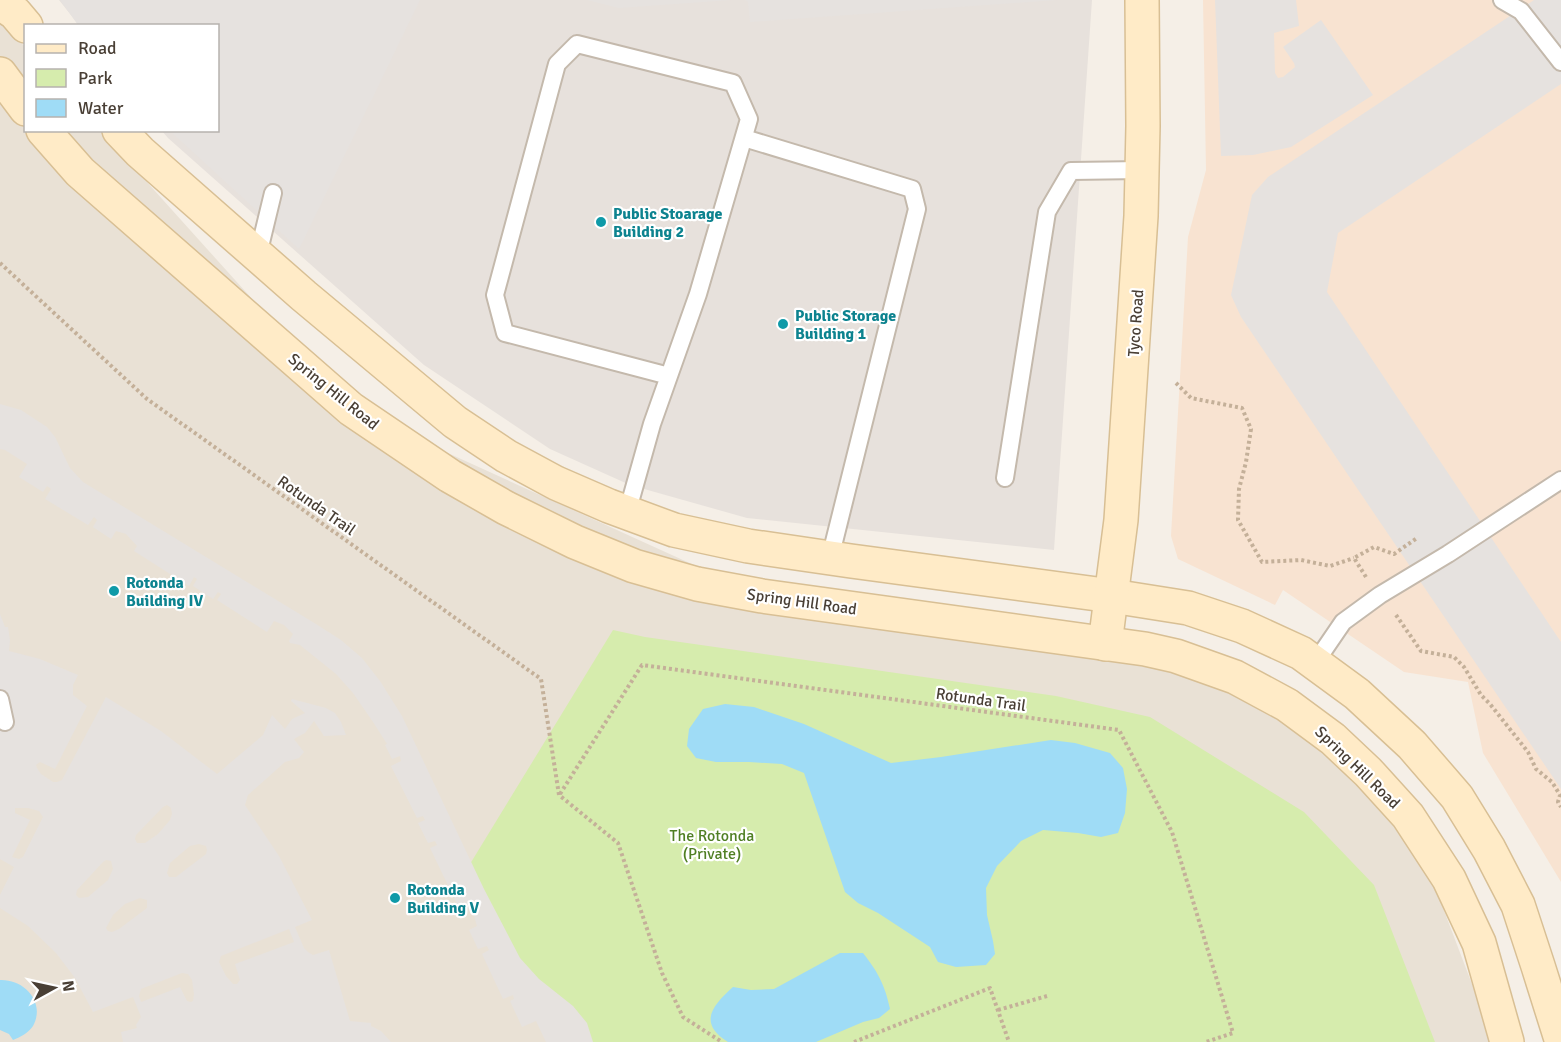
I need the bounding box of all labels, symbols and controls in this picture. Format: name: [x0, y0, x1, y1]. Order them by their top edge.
legend: [24, 24, 219, 132]
text: Road: [78, 37, 117, 59]
text: Park: [78, 67, 113, 89]
text: Water: [78, 97, 124, 119]
place label: Public Stoarage Building 2: [613, 204, 723, 242]
marker: Public Stoarage Building 2: [594, 215, 608, 229]
street label: Tyco Road: [1124, 289, 1148, 357]
place label: Public Storage Building 1: [795, 306, 896, 344]
marker: Public Storage Building 1: [776, 317, 790, 331]
street label: Spring Hill Road: [284, 349, 383, 434]
street label: Rotunda Trail: [273, 472, 360, 540]
place label: Rotonda Building IV: [126, 573, 204, 611]
marker: Rotonda Building IV: [107, 584, 121, 598]
street label: Spring Hill Road: [746, 584, 858, 620]
street label: Rotunda Trail: [935, 684, 1028, 716]
street label: Spring Hill Road: [1311, 722, 1404, 813]
park label: The Rotonda (Private): [670, 826, 754, 864]
place label: Rotonda Building V: [407, 880, 480, 918]
marker: Rotonda Building V: [388, 891, 402, 905]
north arrow: [24, 958, 84, 1018]
text: N: [57, 979, 79, 993]

